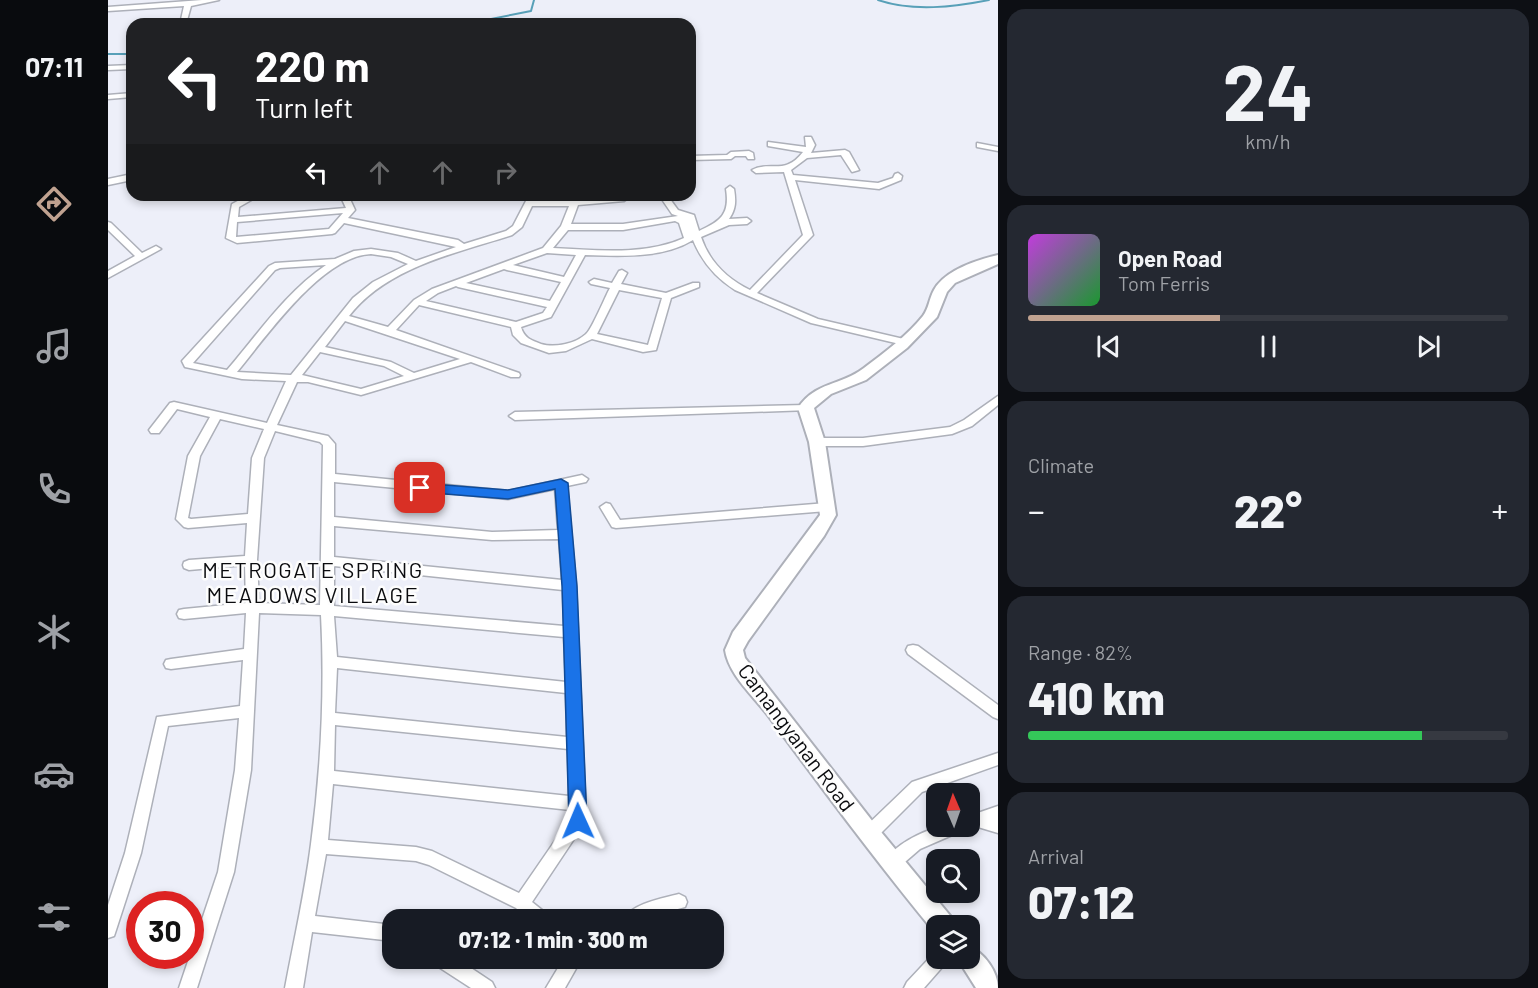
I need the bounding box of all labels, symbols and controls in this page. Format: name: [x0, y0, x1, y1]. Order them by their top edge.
text: 220 m: [255, 40, 369, 90]
icon: left: [156, 42, 234, 120]
text: 24: [1223, 43, 1313, 137]
text: 07:11: [25, 50, 83, 82]
text: Turn left: [255, 91, 353, 123]
text: km/h: [1245, 129, 1291, 153]
icon: left: [300, 156, 333, 189]
icon: ahead: [363, 156, 396, 189]
icon: ahead: [426, 156, 459, 189]
icon: right: [489, 156, 522, 189]
icon: directions: [33, 183, 75, 225]
text: Open Road: [1118, 245, 1222, 271]
text: Tom Ferris: [1118, 271, 1210, 295]
icon: music: [33, 325, 75, 367]
icon: previous: [1092, 330, 1125, 363]
icon: pause: [1252, 330, 1285, 363]
icon: next: [1412, 330, 1445, 363]
text: Climate: [1028, 453, 1094, 477]
pin: [394, 462, 445, 513]
icon: phone: [33, 468, 75, 510]
icon: arrive: [403, 471, 436, 504]
text: 22°: [1234, 483, 1302, 537]
text: −: [1028, 490, 1045, 530]
text: +: [1491, 490, 1508, 530]
district label: METROGATE SPRING MEADOWS VILLAGE: [202, 556, 424, 607]
icon: climate: [33, 611, 75, 653]
text: Range · 82%: [1028, 640, 1133, 664]
street label: Camangyanan Road: [734, 658, 861, 816]
text: 410 km: [1028, 670, 1165, 724]
icon: car: [33, 753, 75, 795]
north arrow: [926, 783, 980, 837]
map controls: [926, 783, 980, 969]
position arrow: [546, 789, 610, 853]
text: Arrival: [1028, 844, 1084, 868]
button: search: [926, 849, 980, 903]
text: 07:12: [1028, 874, 1135, 928]
speed limit sign: 30: [126, 891, 204, 969]
icon: filters: [33, 896, 75, 938]
button: layers: [926, 915, 980, 969]
text: 07:12 · 1 min · 300 m: [459, 926, 647, 952]

